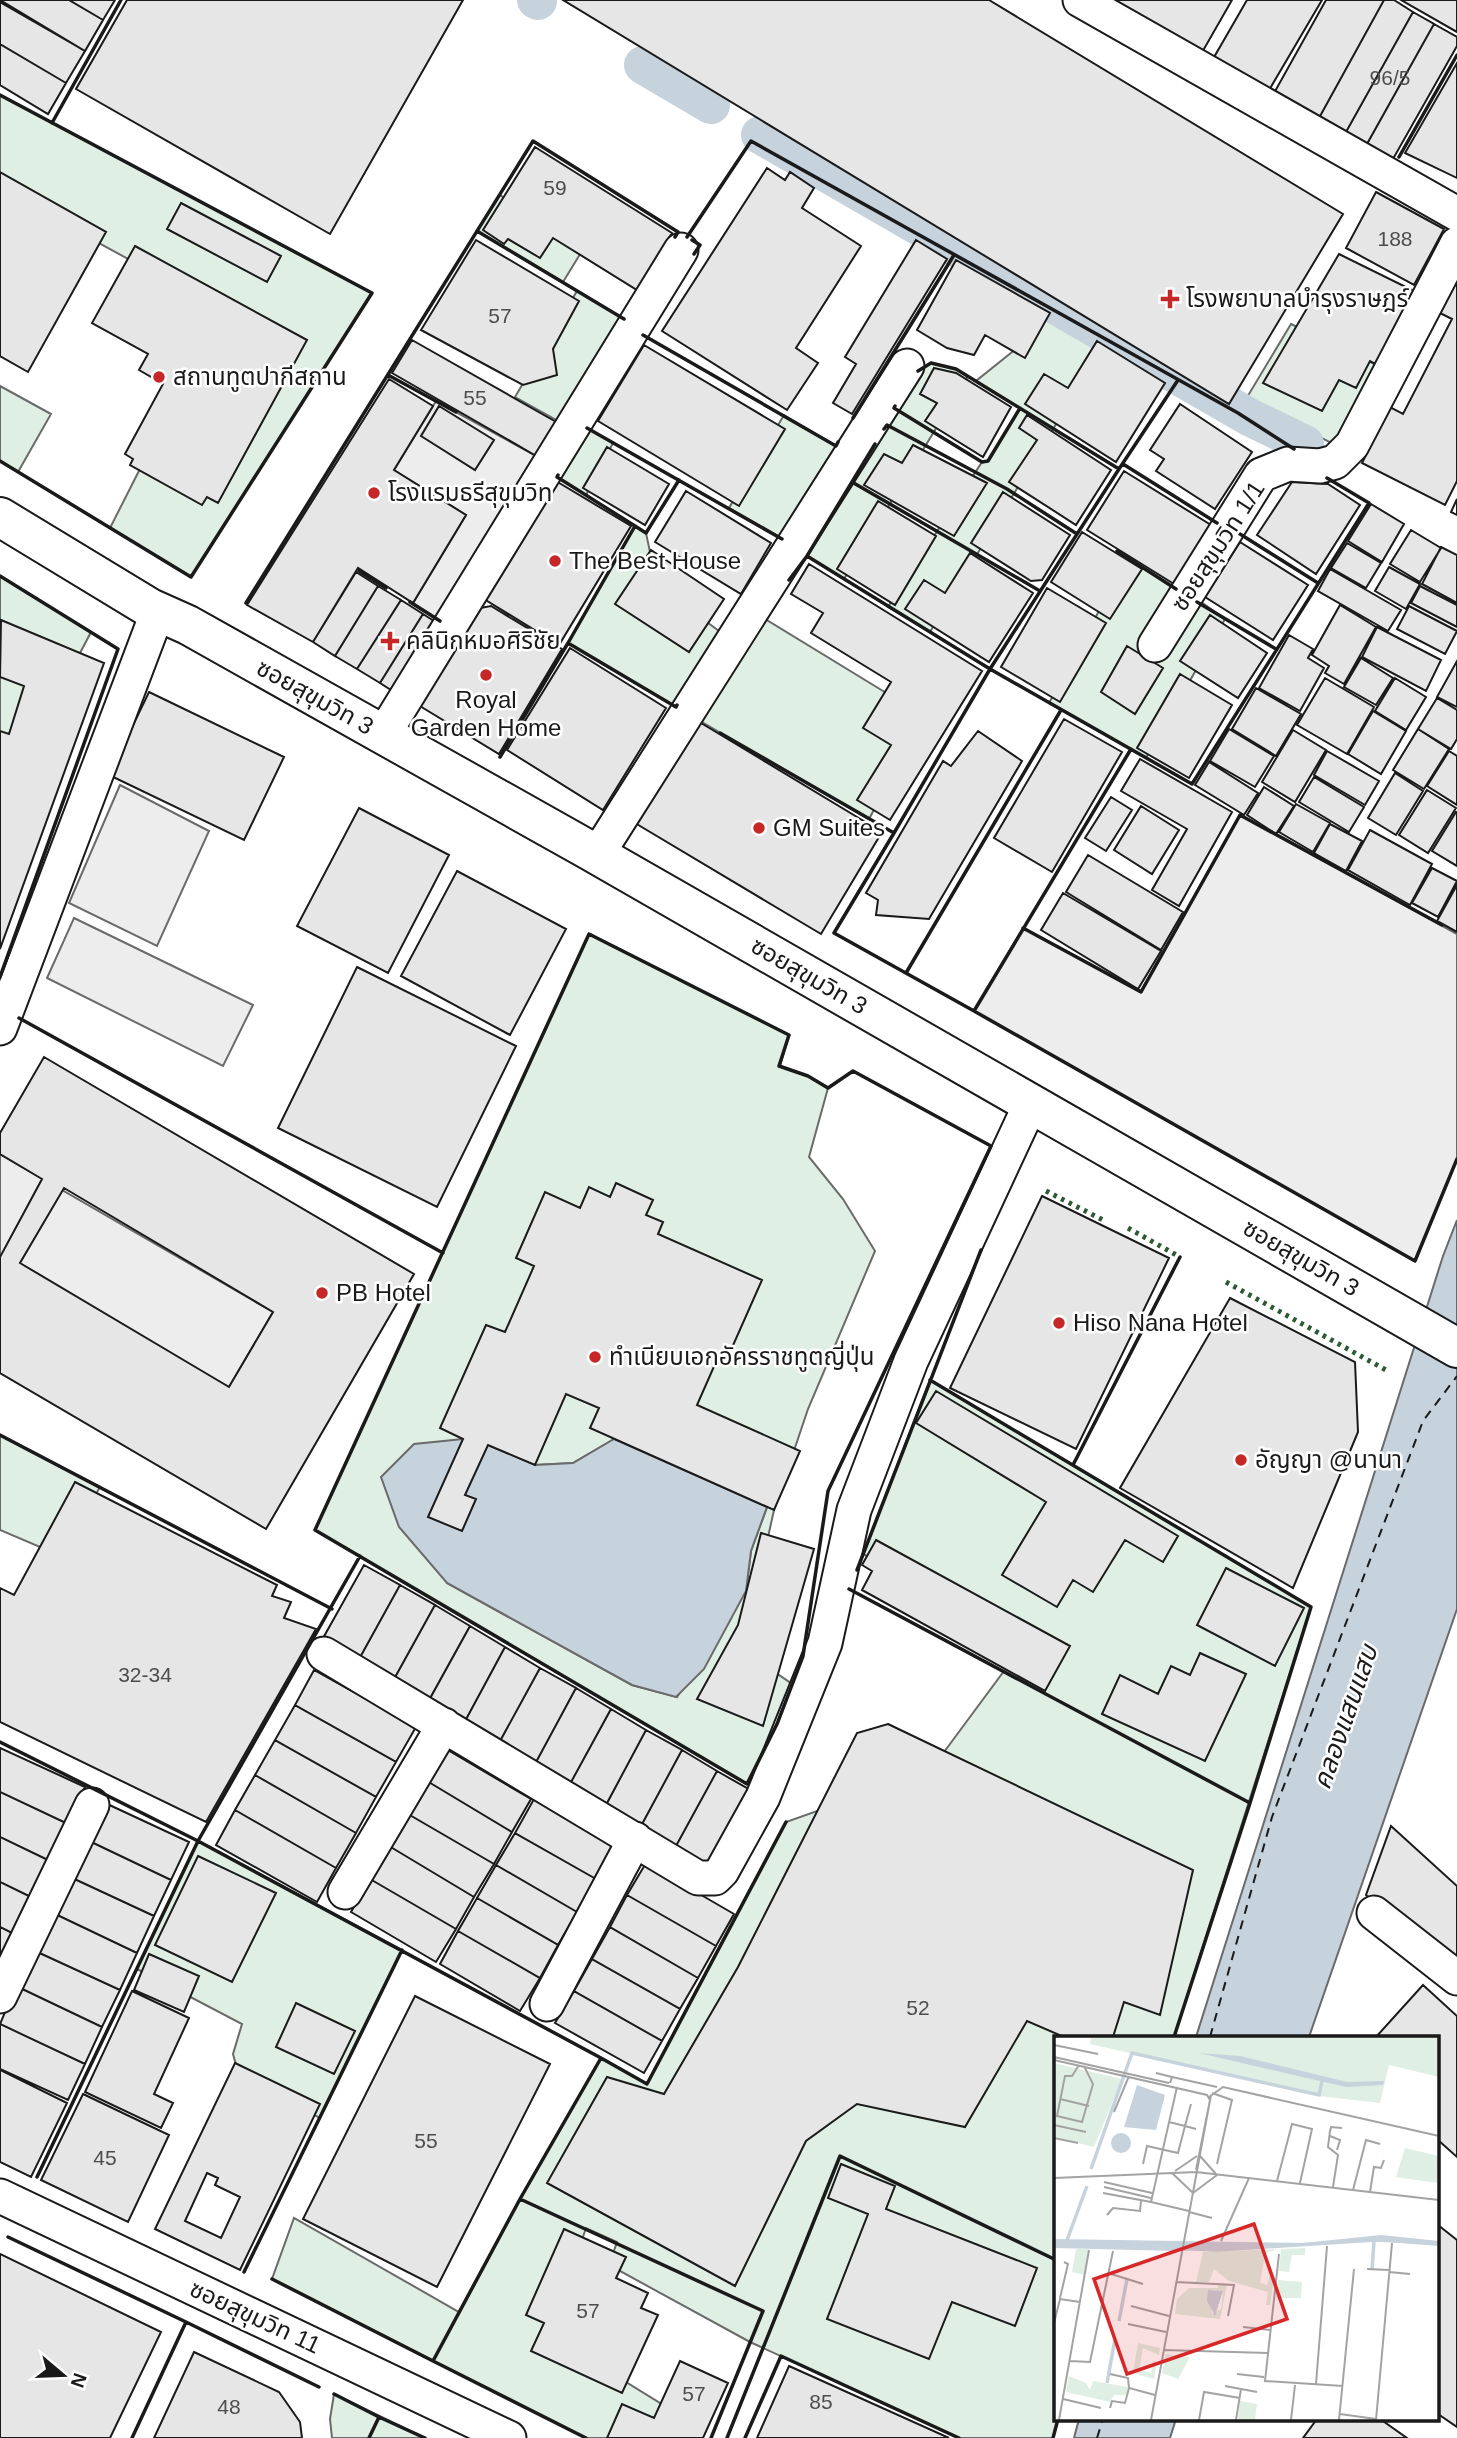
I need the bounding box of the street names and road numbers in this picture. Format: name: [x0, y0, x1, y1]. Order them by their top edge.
street label: ซอยสุขุมวิท 1/1: [1166, 476, 1271, 617]
street label: ซอยสุขุมวิท 3: [251, 653, 378, 741]
street label: ซอยสุขุมวิท 3: [745, 932, 872, 1021]
street label: ซอยสุขุมวิท 3: [1237, 1214, 1364, 1303]
street label: ซอยสุขุมวิท 11: [185, 2275, 325, 2360]

